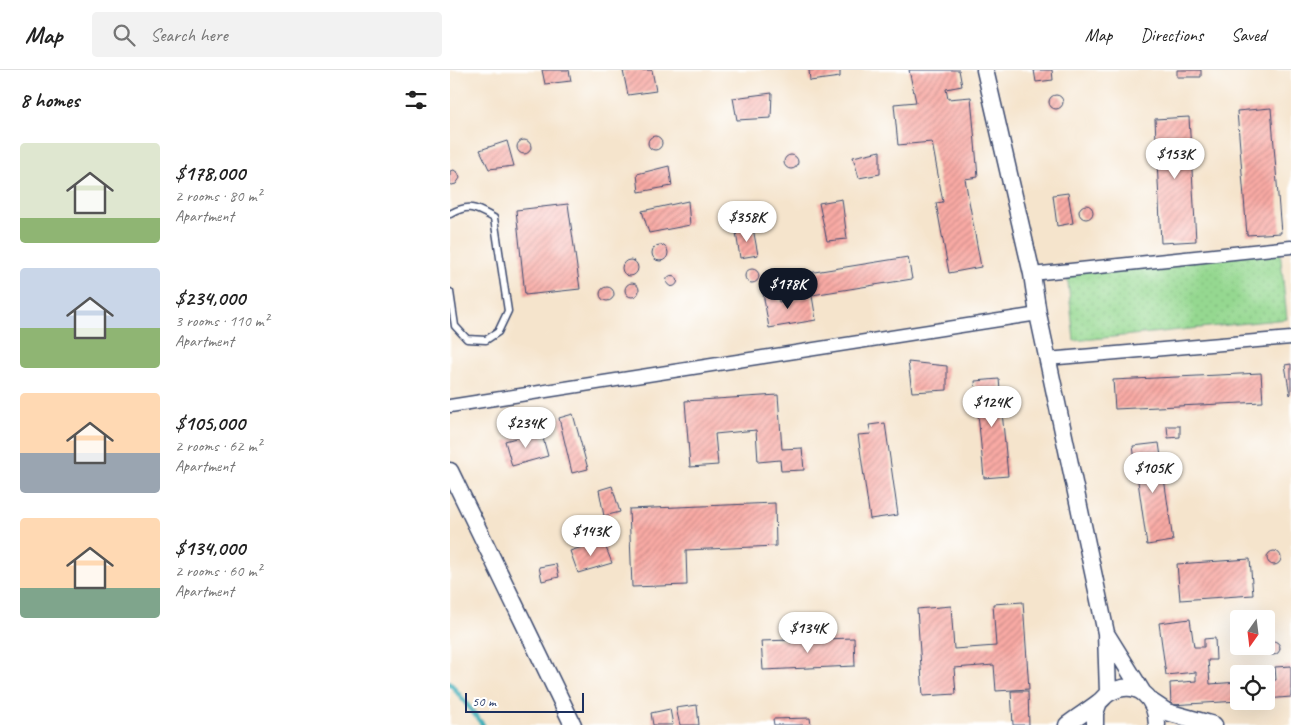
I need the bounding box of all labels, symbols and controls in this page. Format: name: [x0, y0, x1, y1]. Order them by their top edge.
search box: [92, 12, 442, 57]
text: Map: [25, 20, 62, 50]
icon: search: [110, 21, 138, 49]
text: Search here: [150, 23, 228, 47]
text: Map: [1085, 24, 1112, 46]
text: Directions: [1140, 24, 1203, 46]
text: Saved: [1231, 24, 1266, 46]
icon: filters: [402, 86, 430, 114]
text: 8 homes: [20, 87, 79, 113]
pin: $153K: [1140, 138, 1210, 180]
text: $153K: [1157, 144, 1193, 164]
text: $178,000: [175, 160, 245, 186]
icon: home: [60, 163, 120, 223]
text: 2 rooms · 80 m²: [175, 186, 261, 206]
pin: $358K: [712, 200, 782, 243]
text: Apartment: [175, 206, 234, 226]
text: $358K: [729, 207, 765, 227]
pin: $178K: [753, 268, 823, 310]
text: $178K: [770, 274, 806, 294]
text: $234,000: [175, 285, 245, 311]
icon: home: [60, 288, 120, 348]
text: 3 rooms · 110 m²: [175, 311, 269, 331]
text: Apartment: [175, 331, 234, 351]
pin: $124K: [957, 386, 1027, 428]
text: $124K: [974, 392, 1010, 412]
pin: $234K: [491, 406, 561, 449]
text: $105,000: [175, 410, 245, 436]
icon: home: [60, 413, 120, 473]
text: $234K: [508, 413, 544, 433]
text: 2 rooms · 62 m²: [175, 436, 261, 456]
pin: $105K: [1118, 452, 1188, 494]
text: Apartment: [175, 456, 234, 476]
text: $105K: [1135, 458, 1171, 478]
pin: $143K: [556, 514, 626, 557]
text: $143K: [573, 521, 609, 541]
text: $134,000: [175, 535, 245, 561]
icon: home: [60, 538, 120, 598]
text: 2 rooms · 60 m²: [175, 561, 261, 581]
text: Apartment: [175, 581, 234, 601]
north arrow: [1230, 610, 1275, 655]
map controls: [1230, 610, 1275, 710]
pin: $134K: [773, 612, 843, 654]
text: $134K: [790, 618, 826, 638]
button: locate: [1230, 665, 1275, 710]
scale bar: [465, 690, 584, 713]
text: 50 m: [472, 693, 496, 710]

